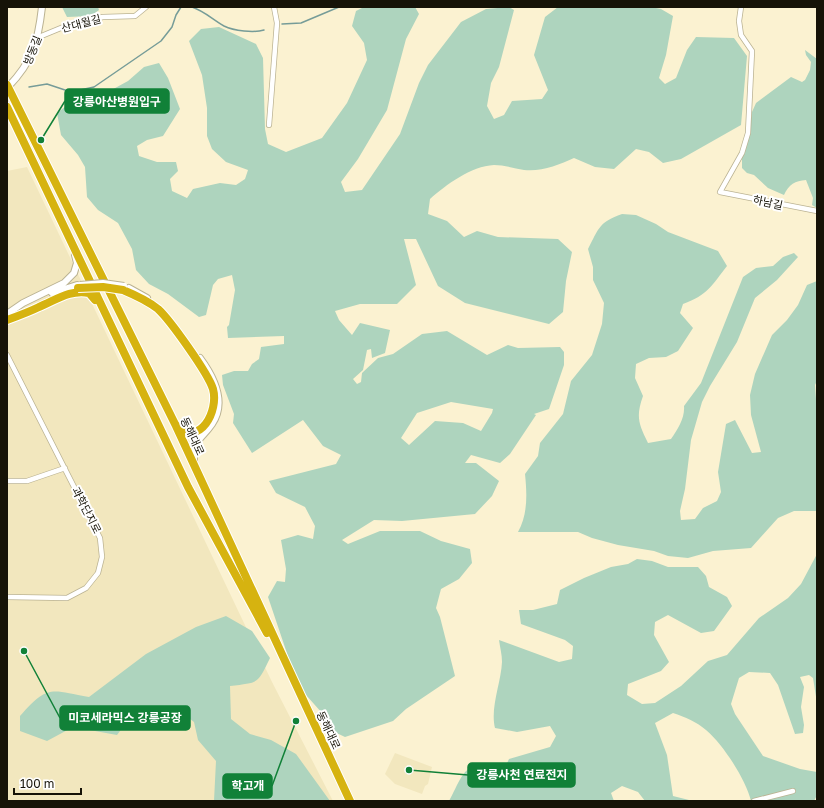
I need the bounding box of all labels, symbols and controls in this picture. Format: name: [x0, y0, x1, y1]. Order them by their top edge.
street label: 산대월길: [60, 11, 102, 35]
street label: 방동길: [20, 33, 44, 67]
callout: 강릉아산병원입구: [65, 89, 169, 113]
text: 강릉아산병원입구: [73, 94, 161, 109]
street label: 하남길: [752, 192, 784, 212]
street label: 동해대로: [179, 415, 207, 457]
street label: 과학단지로: [70, 485, 104, 535]
callout: 미코세라믹스 강릉공장: [60, 706, 190, 730]
street label: 동해대로: [315, 709, 343, 751]
text: 미코세라믹스 강릉공장: [68, 710, 182, 725]
callout: 강릉사천 연료전지: [468, 763, 575, 787]
text: 강릉사천 연료전지: [476, 767, 568, 782]
scale bar: [14, 770, 81, 796]
callout: 학고개: [223, 774, 272, 798]
text: 100 m: [20, 776, 54, 791]
text: 학고개: [231, 778, 265, 793]

